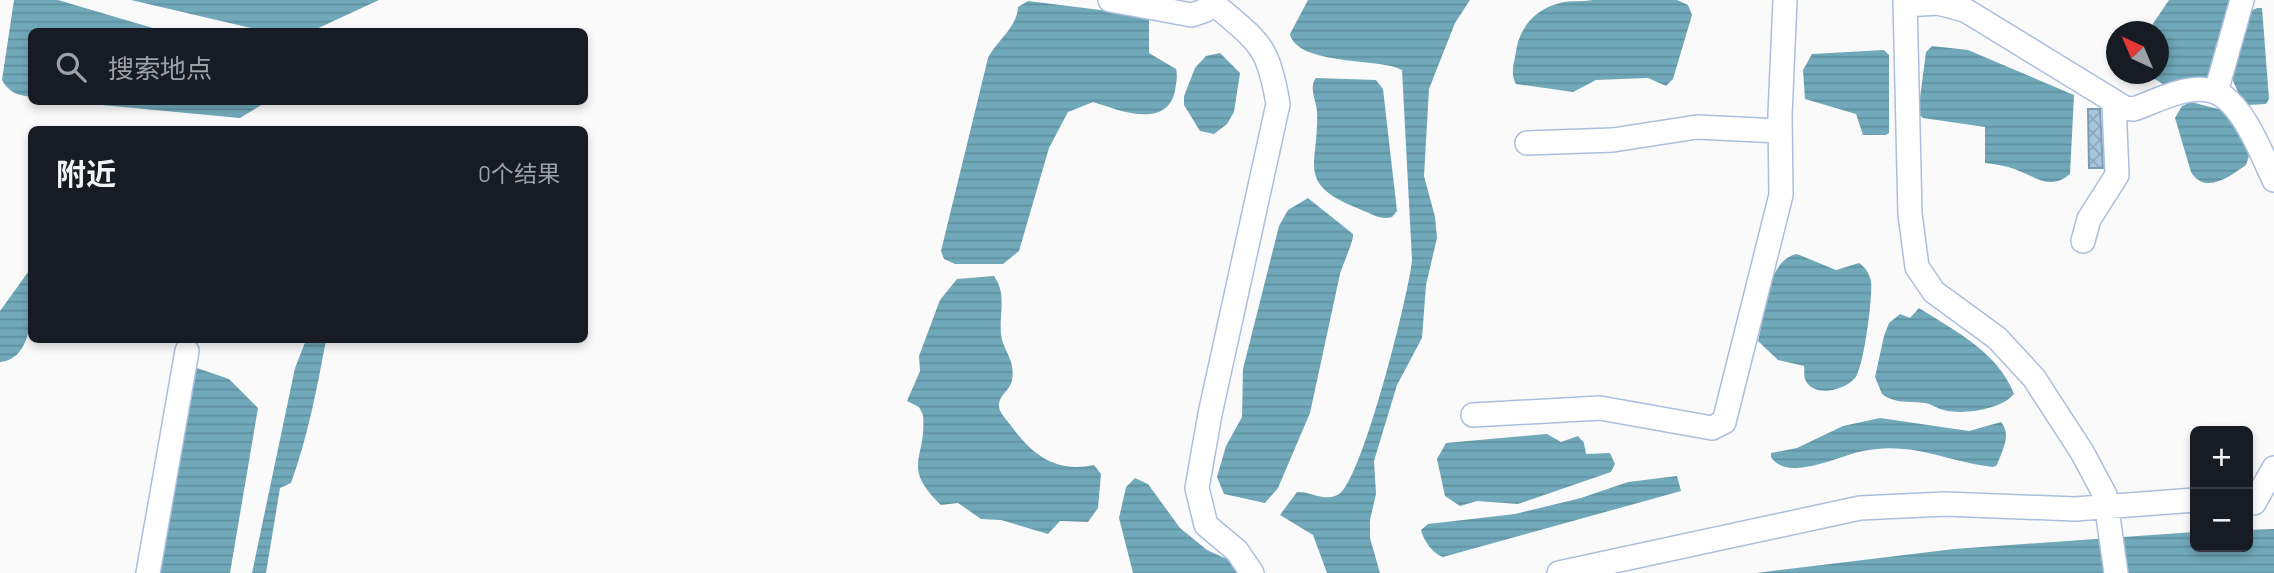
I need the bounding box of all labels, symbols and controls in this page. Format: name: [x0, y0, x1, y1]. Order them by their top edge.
north arrow: [2106, 21, 2169, 84]
search box: [28, 28, 588, 105]
icon: search: [52, 48, 90, 86]
text: 搜索地点: [108, 52, 212, 83]
text: 附近: [56, 155, 116, 191]
text: 0个结果: [478, 159, 560, 187]
map controls: [2190, 426, 2253, 552]
button: +: [2190, 426, 2253, 489]
button: −: [2190, 489, 2253, 552]

